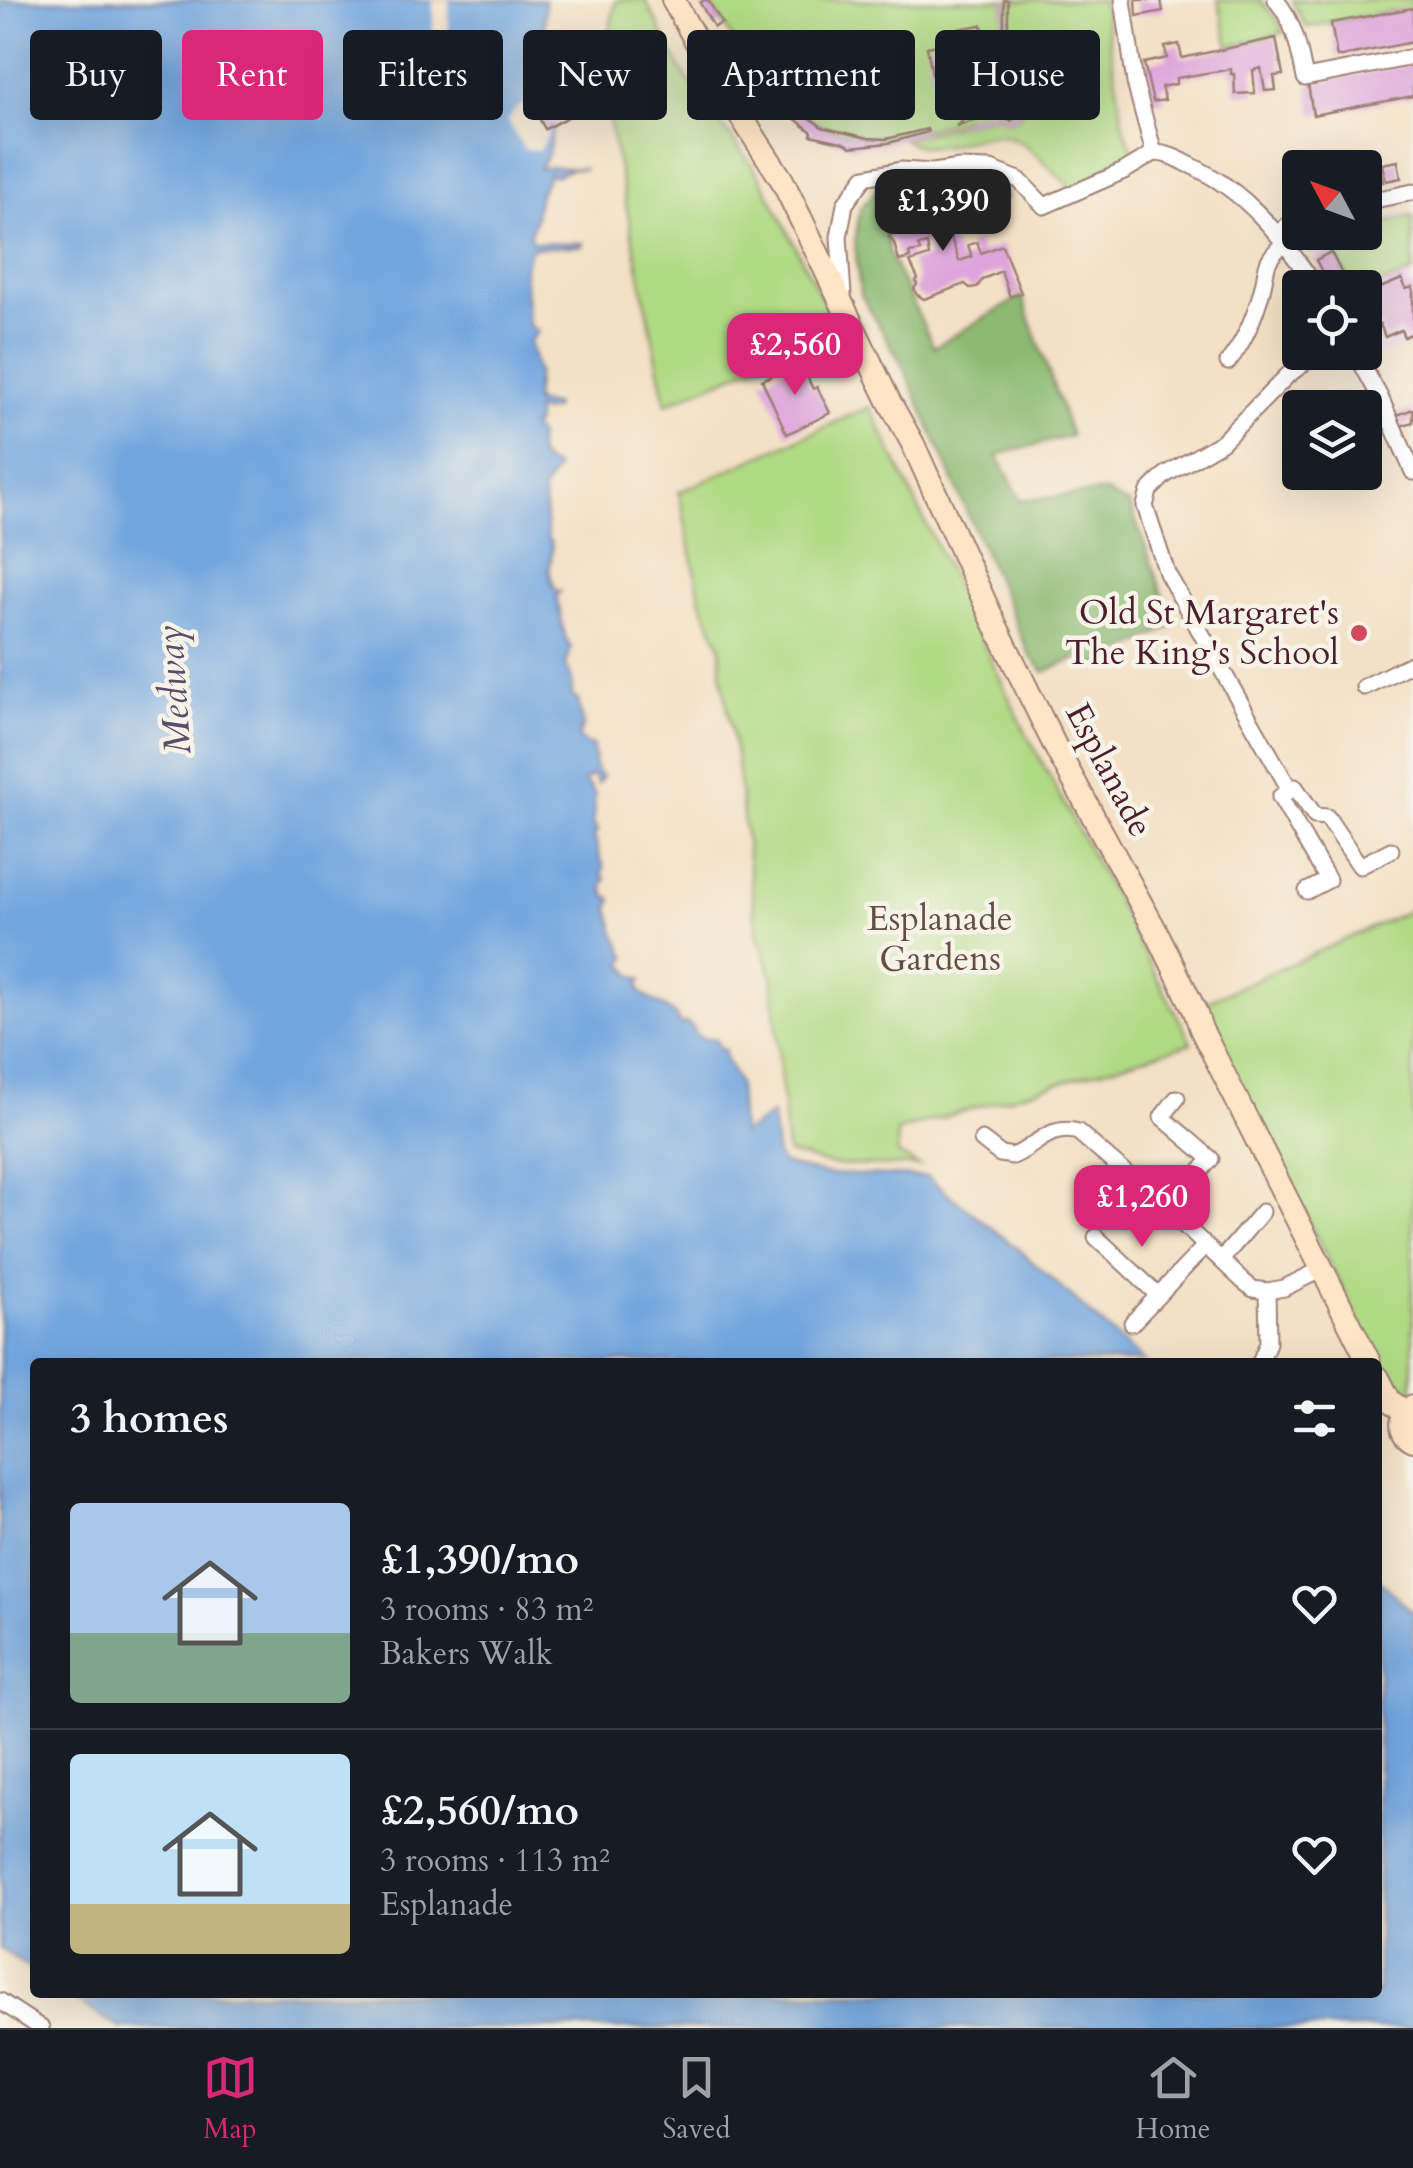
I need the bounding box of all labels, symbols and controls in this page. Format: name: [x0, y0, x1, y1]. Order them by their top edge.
chip: Buy: [30, 30, 162, 120]
chip: Rent: [182, 30, 323, 120]
chip: Filters: [343, 30, 503, 120]
chip: New: [523, 30, 667, 120]
chip: Apartment: [687, 30, 915, 120]
chip: House: [935, 30, 1100, 120]
north arrow: [1282, 150, 1382, 250]
map controls: [1282, 150, 1382, 490]
pin: £1,390: [862, 169, 1024, 254]
text: £1,390: [897, 179, 989, 223]
button: locate: [1282, 270, 1382, 370]
pin: £2,560: [714, 313, 876, 398]
text: £2,560: [749, 323, 841, 367]
button: layers: [1282, 390, 1382, 490]
place label: Old St Margaret's The King's School: [1065, 589, 1339, 677]
marker: Old St Margaret's The King's School: [1348, 622, 1370, 644]
water label: Medway: [144, 624, 204, 756]
street label: Esplanade: [1054, 694, 1164, 846]
park label: Esplanade Gardens: [867, 895, 1013, 983]
pin: £1,260: [1061, 1165, 1223, 1250]
text: £1,260: [1096, 1175, 1188, 1219]
text: 3 homes: [70, 1390, 228, 1447]
icon: filters: [1287, 1391, 1342, 1446]
text: £1,390/mo: [380, 1531, 579, 1588]
icon: home: [150, 1543, 270, 1663]
icon: heart: [1287, 1576, 1342, 1631]
text: 3 rooms · 83 m²: [380, 1588, 593, 1632]
text: Bakers Walk: [380, 1632, 553, 1676]
text: £2,560/mo: [380, 1782, 579, 1839]
icon: home: [150, 1794, 270, 1914]
icon: heart: [1287, 1827, 1342, 1882]
text: 3 rooms · 113 m²: [380, 1839, 610, 1883]
text: Esplanade: [380, 1883, 513, 1927]
tab: Map: [203, 2050, 258, 2148]
tab: Saved: [663, 2050, 730, 2148]
tab: Home: [1136, 2050, 1210, 2148]

